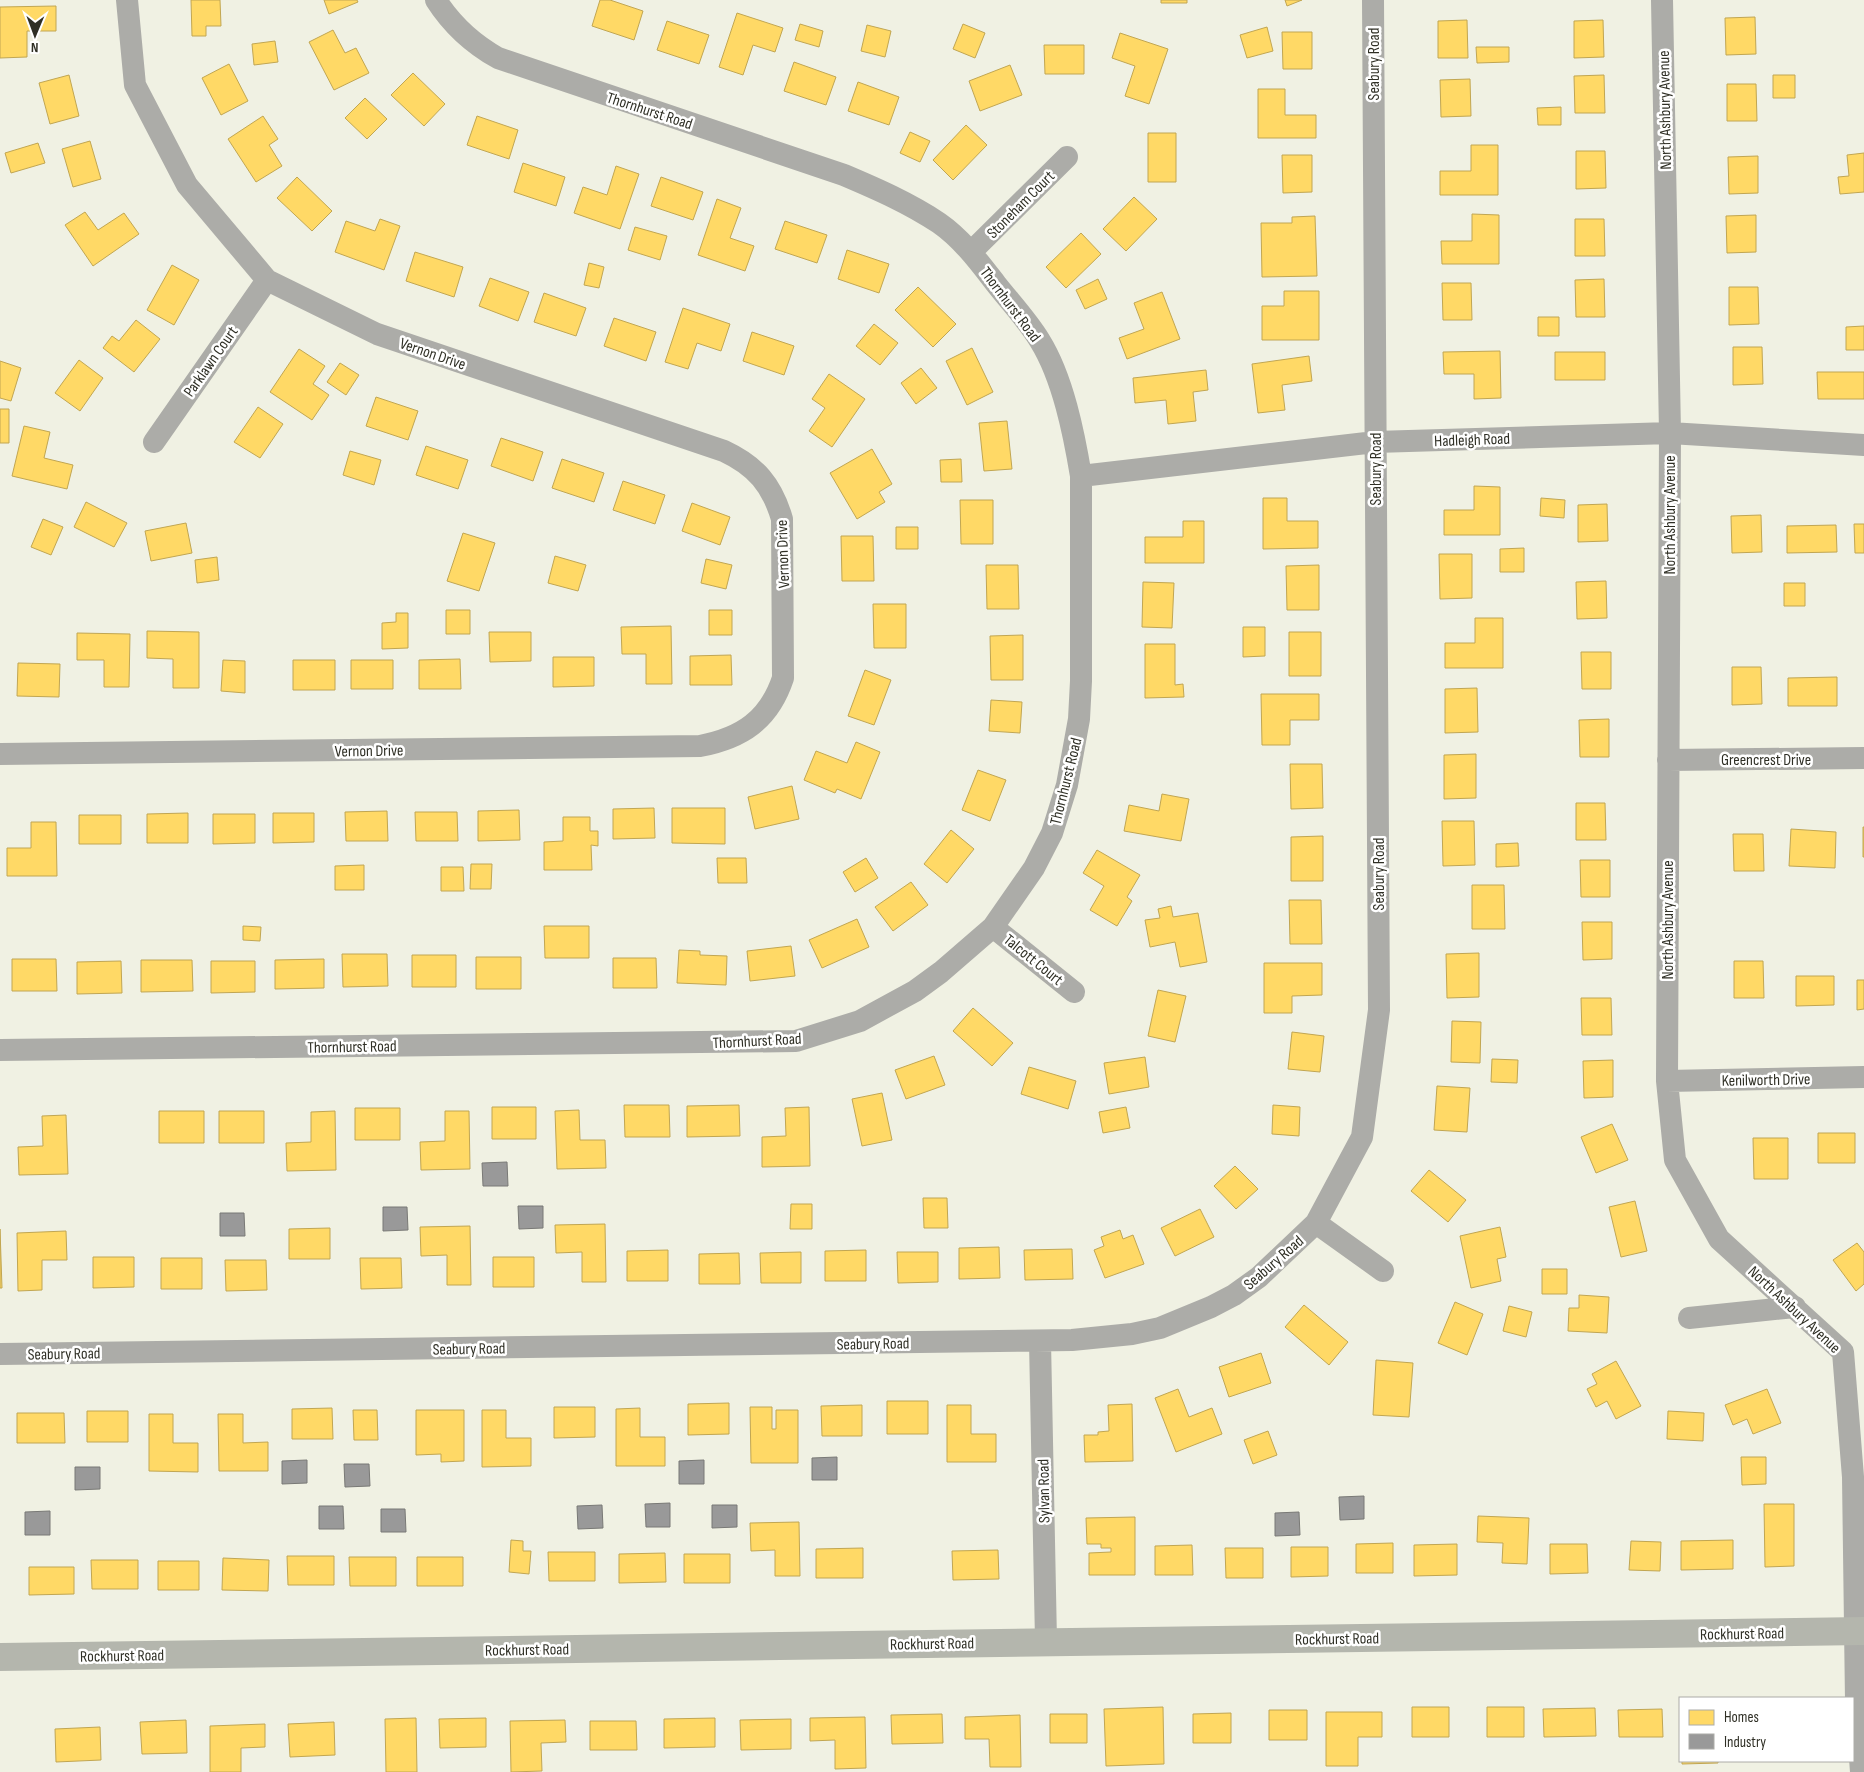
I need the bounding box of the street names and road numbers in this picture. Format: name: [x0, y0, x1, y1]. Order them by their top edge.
street label: Seabury Road: [1365, 28, 1384, 100]
street label: North Ashbury Avenue: [1655, 50, 1676, 170]
street label: Thornhurst Road: [604, 89, 695, 134]
street label: Stoneham Court: [983, 167, 1059, 243]
street label: Thornhurst Road: [975, 264, 1044, 346]
street label: Parklawn Court: [180, 323, 242, 401]
street label: Vernon Drive: [397, 334, 468, 375]
street label: Hadleigh Road: [1434, 430, 1510, 451]
street label: Seabury Road: [1367, 433, 1386, 505]
street label: North Ashbury Avenue: [1661, 455, 1680, 575]
street label: Vernon Drive: [773, 519, 794, 589]
street label: Thornhurst Road: [1046, 736, 1086, 827]
street label: Vernon Drive: [335, 741, 403, 762]
street label: Greencrest Drive: [1721, 751, 1811, 770]
street label: Seabury Road: [1370, 838, 1389, 910]
street label: North Ashbury Avenue: [1659, 860, 1678, 980]
street label: Talcott Court: [1000, 931, 1067, 990]
street label: Thornhurst Road: [712, 1030, 802, 1053]
street label: Thornhurst Road: [307, 1037, 397, 1058]
street label: Kenilworth Drive: [1721, 1070, 1811, 1091]
street label: Seabury Road: [1240, 1232, 1308, 1294]
street label: North Ashbury Avenue: [1744, 1262, 1844, 1358]
street label: Seabury Road: [836, 1334, 910, 1355]
street label: Seabury Road: [432, 1339, 506, 1360]
street label: Seabury Road: [27, 1344, 101, 1365]
street label: Sylvan Road: [1034, 1459, 1055, 1523]
street label: Rockhurst Road: [1700, 1624, 1784, 1645]
street label: Rockhurst Road: [1295, 1629, 1379, 1650]
street label: Rockhurst Road: [890, 1634, 974, 1655]
street label: Rockhurst Road: [485, 1640, 569, 1661]
street label: Rockhurst Road: [80, 1646, 164, 1667]

